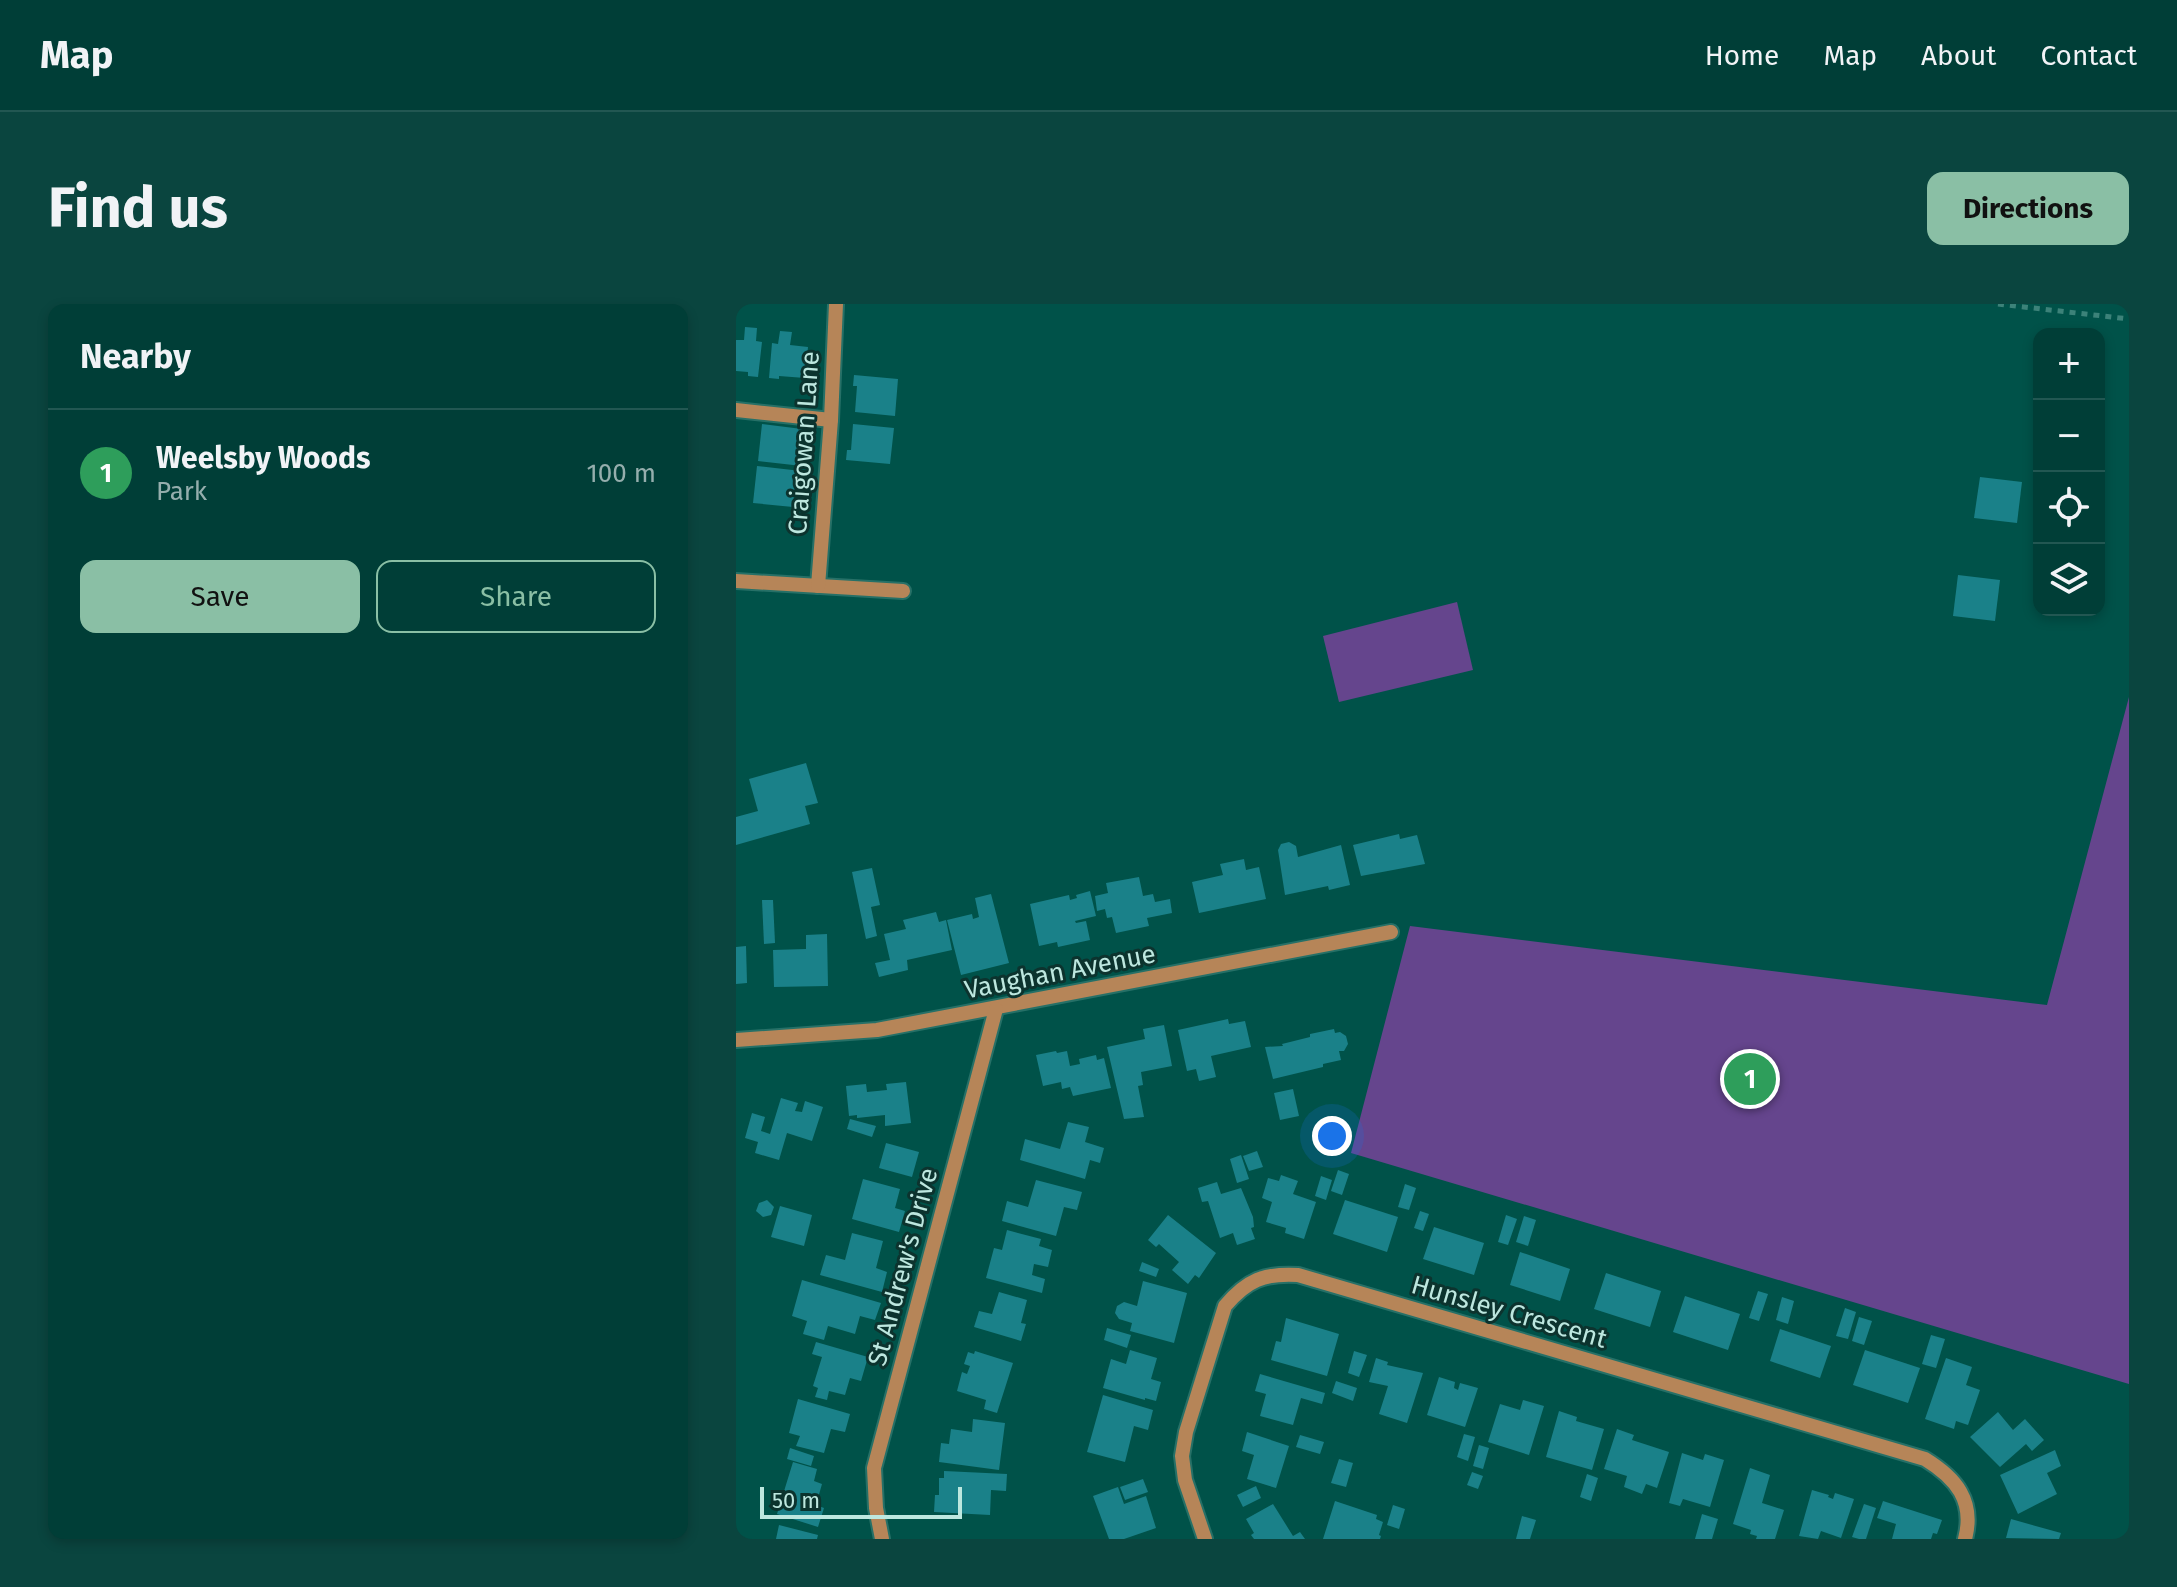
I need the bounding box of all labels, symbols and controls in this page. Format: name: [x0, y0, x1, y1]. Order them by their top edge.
text: Map: [40, 32, 113, 78]
text: Home: [1705, 39, 1779, 72]
text: Map: [1823, 39, 1877, 72]
text: About: [1921, 39, 1996, 72]
text: Contact: [2040, 39, 2137, 72]
button: Directions: [1927, 172, 2129, 245]
text: Find us: [48, 175, 228, 242]
map controls: [2033, 328, 2105, 616]
button: +: [2033, 328, 2105, 400]
text: Nearby: [80, 336, 191, 377]
street label: Craigowan Lane: [782, 350, 826, 536]
button: −: [2033, 400, 2105, 472]
text: Weelsby Woods: [156, 440, 371, 476]
text: 1: [100, 458, 112, 489]
text: 100 m: [587, 458, 656, 489]
button: locate: [2033, 472, 2105, 544]
text: Park: [156, 476, 207, 507]
button: layers: [2033, 544, 2105, 616]
button: Save: [80, 560, 360, 633]
button: Share: [376, 560, 656, 633]
street label: Vaughan Avenue: [962, 938, 1158, 1006]
pin: 1: [1724, 1049, 1776, 1109]
your location: [1312, 1116, 1352, 1156]
street label: St Andrew's Drive: [862, 1165, 944, 1369]
street label: Hunsley Crescent: [1408, 1269, 1611, 1355]
scale bar: [760, 1483, 962, 1519]
text: 50 m: [772, 1487, 820, 1514]

